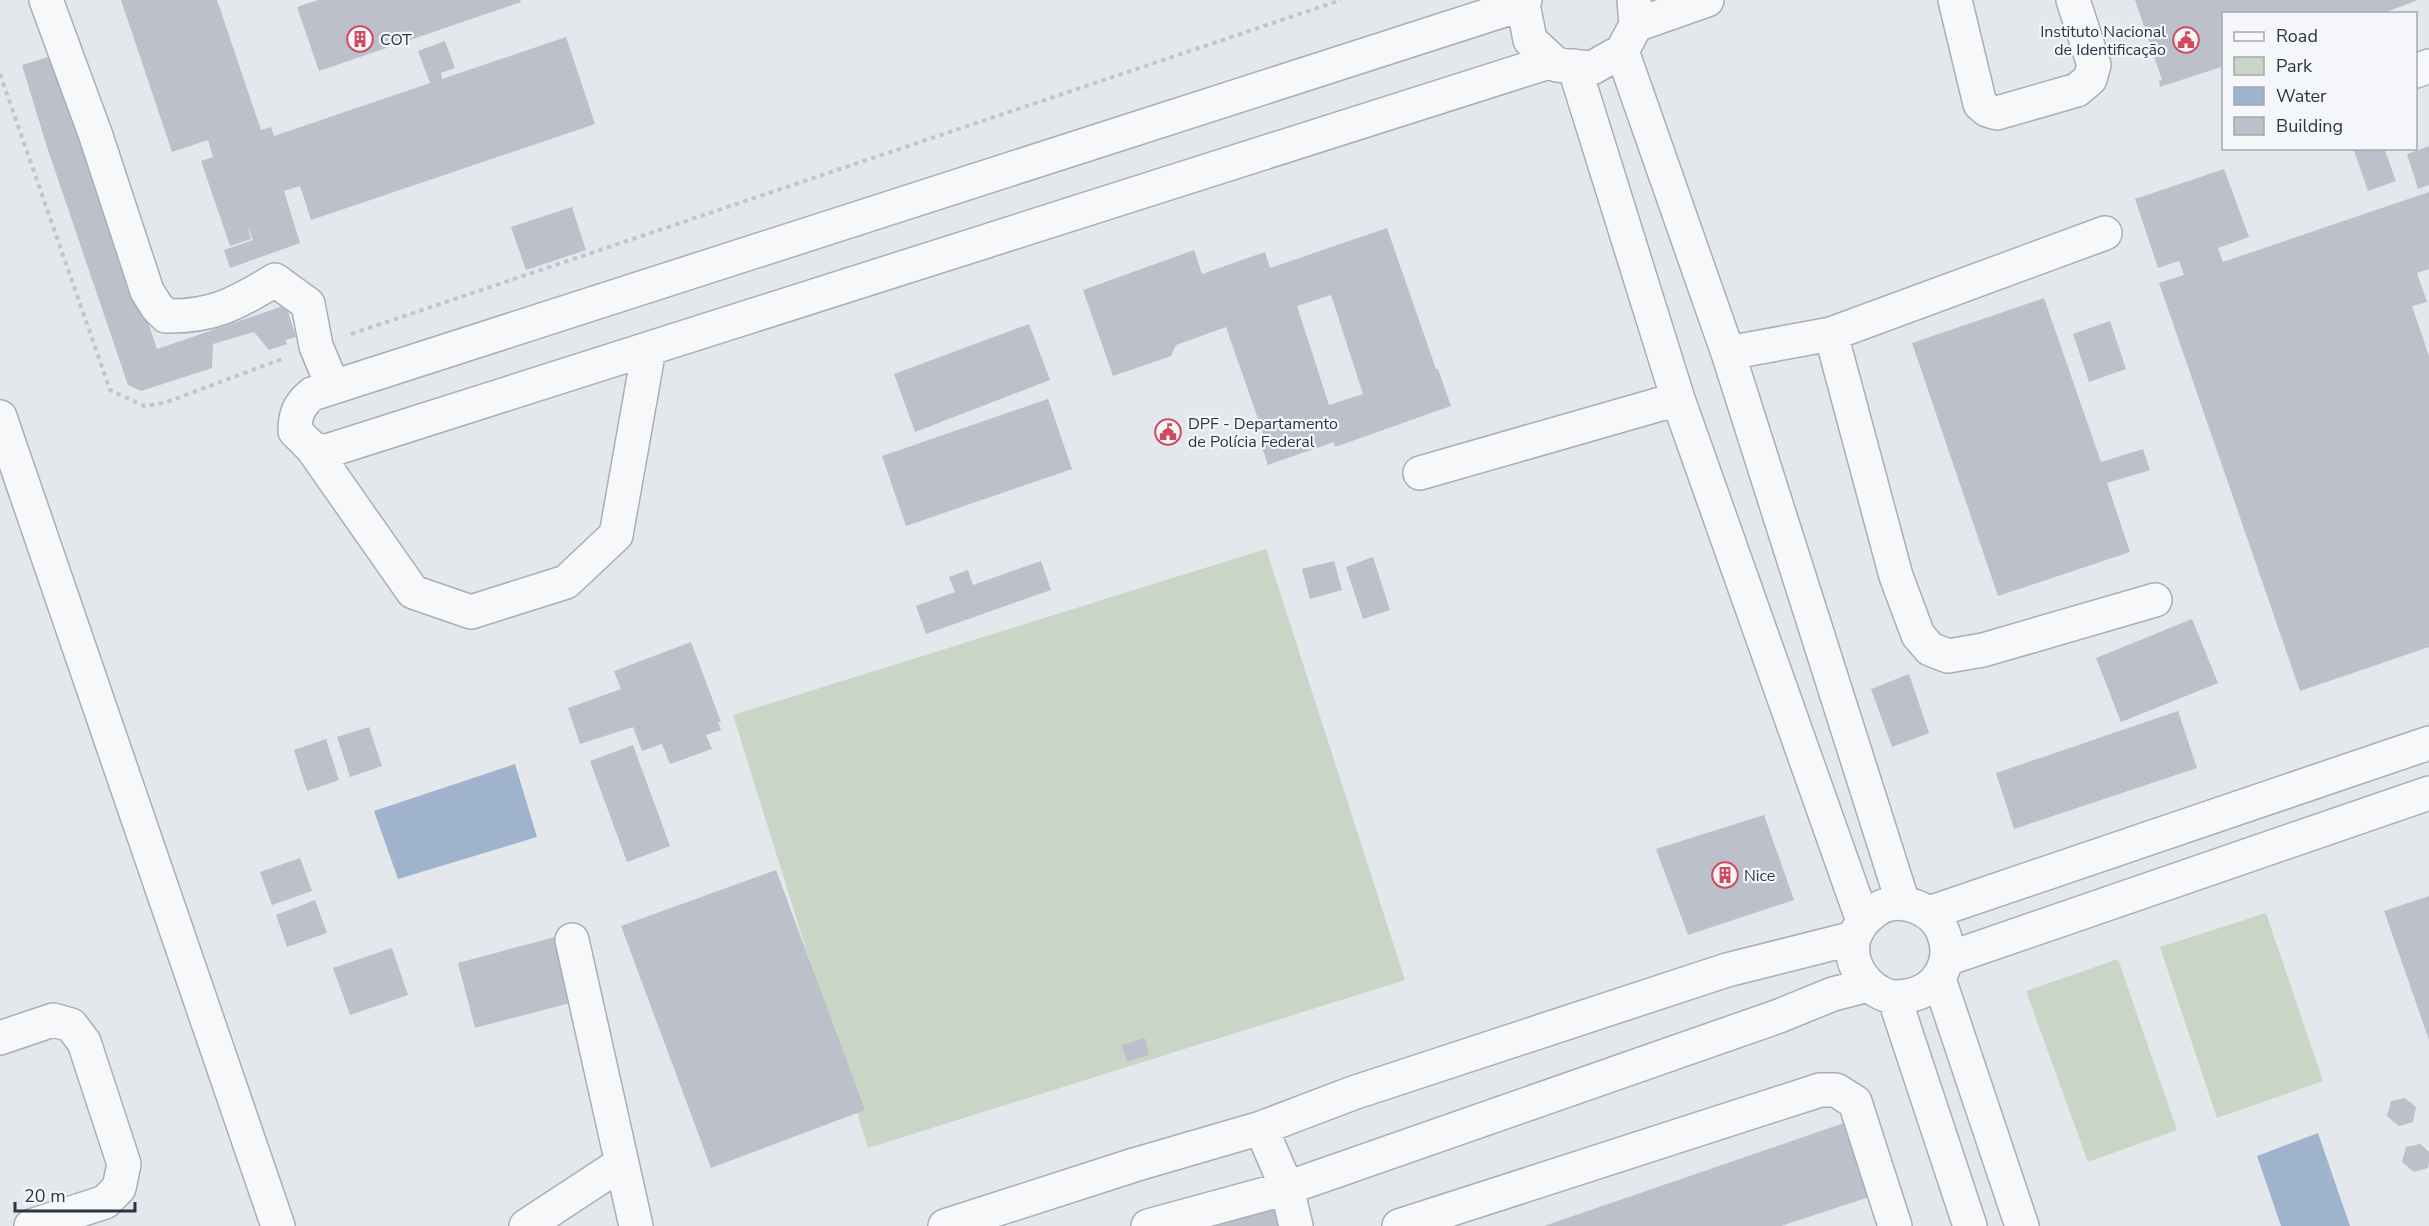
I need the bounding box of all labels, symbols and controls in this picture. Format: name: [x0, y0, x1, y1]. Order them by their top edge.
legend: [2222, 12, 2417, 150]
place label: Instituto Nacional de Identificação: [2040, 21, 2166, 61]
building icon: COT: [345, 24, 375, 54]
text: Road: [2276, 24, 2318, 48]
public building icon: Instituto Nacional de Identificação: [2171, 25, 2201, 55]
place label: COT: [380, 29, 412, 51]
text: Park: [2276, 54, 2313, 78]
text: Water: [2276, 84, 2327, 108]
text: Building: [2276, 114, 2343, 138]
place label: DPF - Departamento de Polícia Federal: [1188, 413, 1338, 453]
public building icon: DPF - Departamento de Polícia Federal: [1153, 417, 1183, 447]
building icon: Nice: [1710, 860, 1740, 890]
place label: Nice: [1744, 865, 1775, 887]
scale bar: [15, 1175, 135, 1213]
text: 20 m: [24, 1184, 66, 1208]

